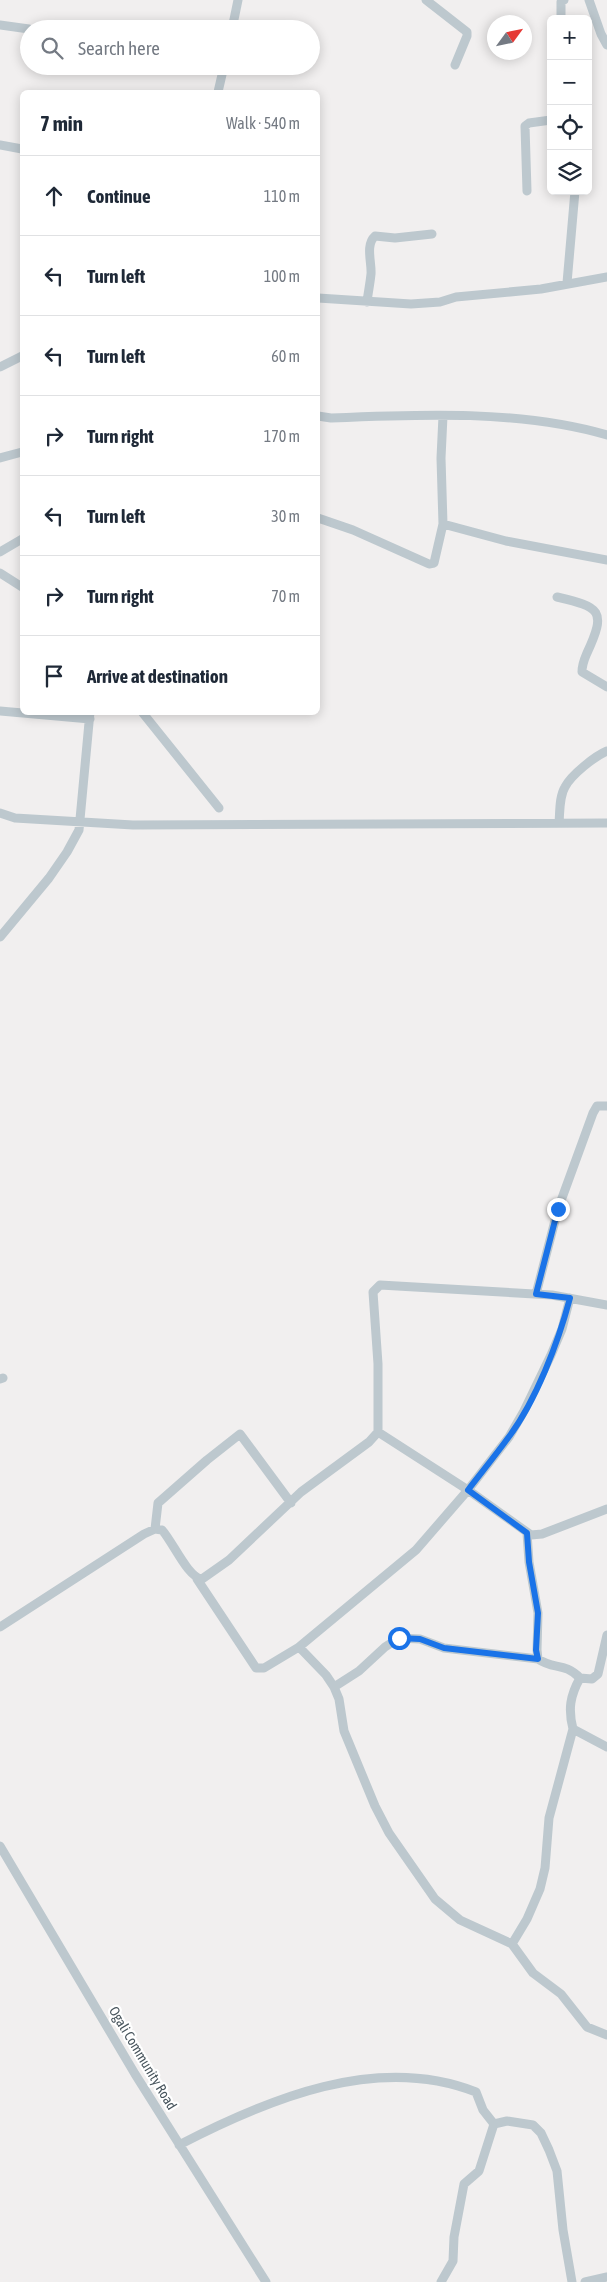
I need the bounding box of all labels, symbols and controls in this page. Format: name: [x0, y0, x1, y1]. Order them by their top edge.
north arrow: [487, 15, 532, 60]
map controls: [547, 15, 592, 195]
button: +: [547, 15, 592, 60]
search box: [20, 20, 320, 75]
icon: search: [38, 34, 66, 62]
text: Search here: [78, 37, 160, 59]
button: −: [547, 60, 592, 105]
button: locate: [547, 105, 592, 150]
text: 7 min: [40, 111, 83, 135]
text: Walk · 540 m: [226, 114, 300, 132]
button: layers: [547, 150, 592, 195]
icon: ahead: [40, 182, 68, 210]
text: Continue: [87, 185, 151, 207]
text: 110 m: [264, 187, 300, 205]
icon: left: [40, 262, 68, 290]
text: Turn left: [87, 265, 145, 287]
text: 100 m: [264, 267, 300, 285]
icon: left: [40, 342, 68, 370]
text: Turn left: [87, 345, 145, 367]
text: 60 m: [271, 347, 300, 365]
icon: right: [40, 422, 68, 450]
text: Turn right: [87, 425, 154, 447]
text: 170 m: [264, 427, 300, 445]
icon: left: [40, 502, 68, 530]
text: Turn left: [87, 505, 145, 527]
text: 30 m: [271, 507, 300, 525]
icon: right: [40, 582, 68, 610]
text: Turn right: [87, 585, 154, 607]
text: 70 m: [271, 587, 300, 605]
icon: arrive: [40, 662, 68, 690]
text: Arrive at destination: [87, 665, 228, 687]
route end: [547, 1198, 570, 1221]
route start: [388, 1627, 411, 1650]
street label: Ogali Community Road: [106, 2004, 180, 2112]

